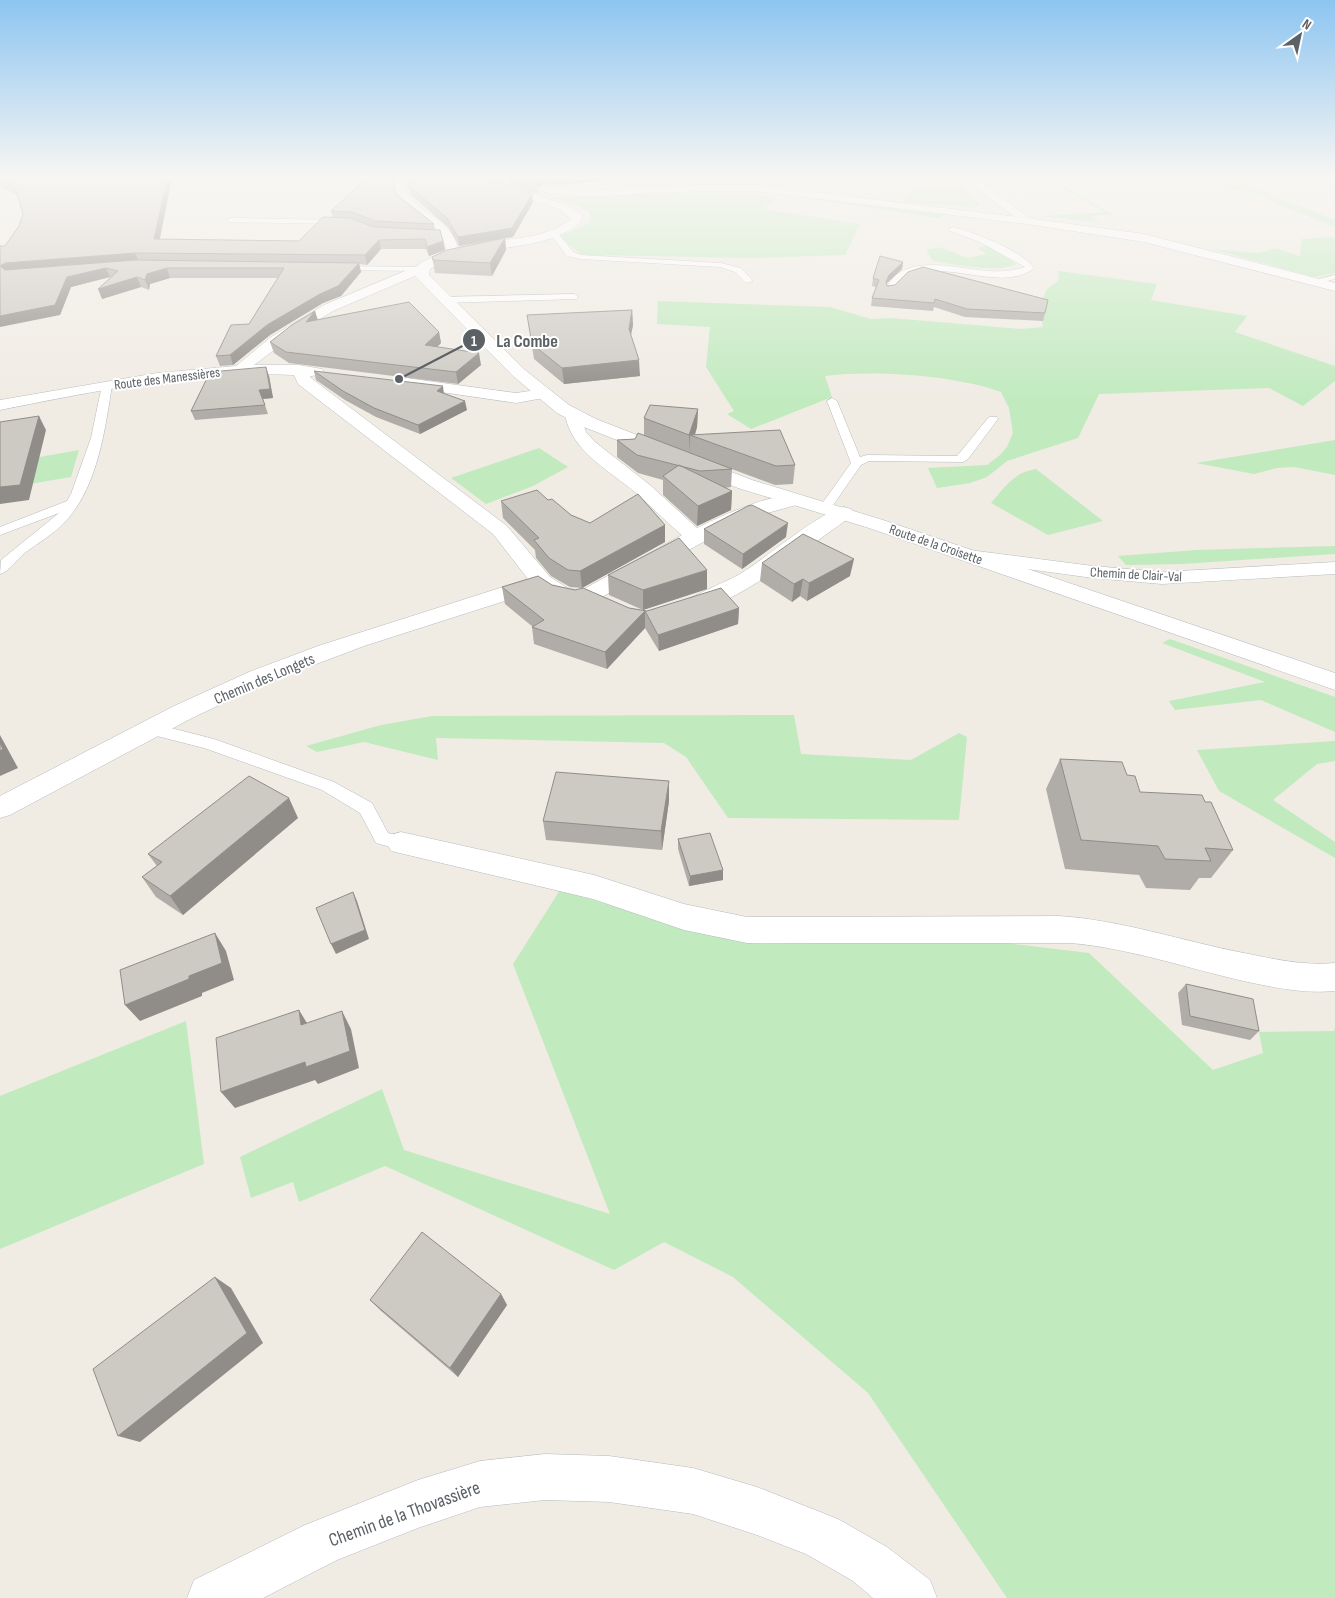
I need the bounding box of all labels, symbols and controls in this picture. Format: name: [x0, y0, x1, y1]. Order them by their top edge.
north arrow: [1275, 10, 1325, 60]
text: N: [1299, 15, 1315, 34]
callout: La Combe: [461, 324, 568, 357]
text: La Combe: [496, 331, 558, 352]
text: 1: [471, 332, 477, 351]
street label: Route des Manessières: [113, 364, 221, 393]
street label: Route de la Croisette: [887, 521, 985, 568]
street label: Chemin de Clair-Val: [1090, 564, 1182, 585]
street label: Chemin des Longets: [211, 650, 318, 709]
street label: Chemin de la Thovassière: [326, 1476, 483, 1552]

